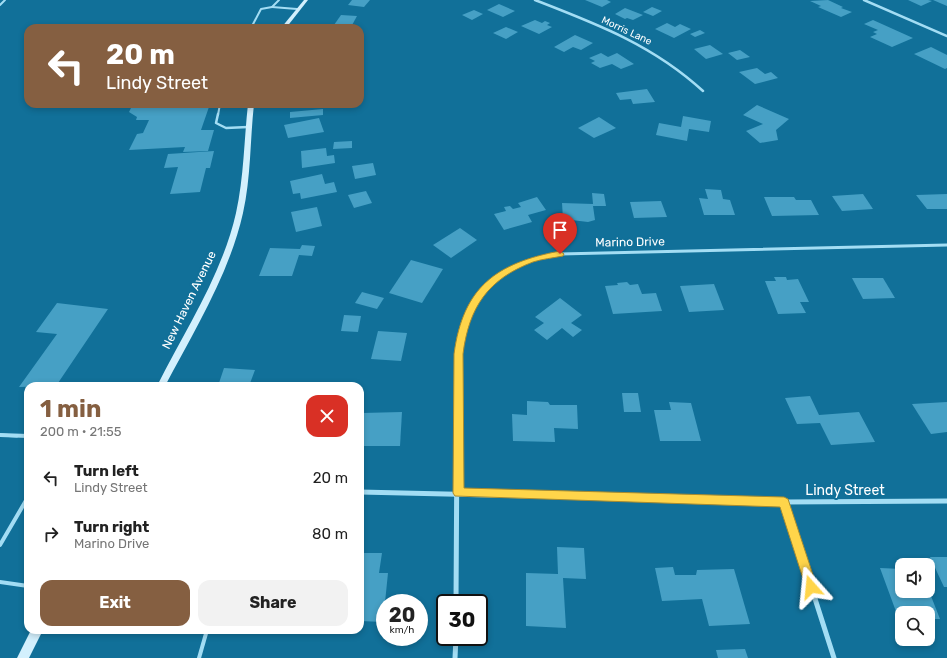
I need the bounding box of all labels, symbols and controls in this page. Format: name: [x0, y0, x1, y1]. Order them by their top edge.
street label: Morris Lane: [600, 14, 654, 48]
text: 20 m: [106, 38, 175, 71]
icon: left: [40, 40, 92, 92]
text: Lindy Street: [106, 72, 208, 94]
pin: [543, 213, 577, 254]
icon: arrive: [549, 219, 571, 241]
street label: Marino Drive: [595, 234, 665, 250]
street label: New Haven Avenue: [159, 248, 219, 351]
text: 1 min: [40, 395, 101, 423]
button: close: [306, 395, 348, 437]
text: 200 m · 21:55: [40, 424, 122, 439]
text: Turn left: [74, 462, 139, 480]
icon: left: [40, 467, 62, 489]
text: 20 m: [313, 469, 348, 487]
text: Lindy Street: [74, 480, 148, 495]
street label: Lindy Street: [805, 482, 885, 499]
text: Turn right: [74, 518, 149, 536]
icon: right: [40, 523, 62, 545]
text: 80 m: [312, 525, 348, 543]
text: Marino Drive: [74, 536, 149, 551]
map controls: [895, 558, 935, 646]
button: sound: [895, 558, 935, 598]
position arrow: [790, 566, 832, 608]
button: Exit: [40, 580, 190, 626]
button: Share: [198, 580, 348, 626]
speed limit sign: 30: [436, 594, 488, 646]
text: 20: [389, 603, 415, 627]
button: search: [895, 606, 935, 646]
text: km/h: [390, 624, 414, 636]

